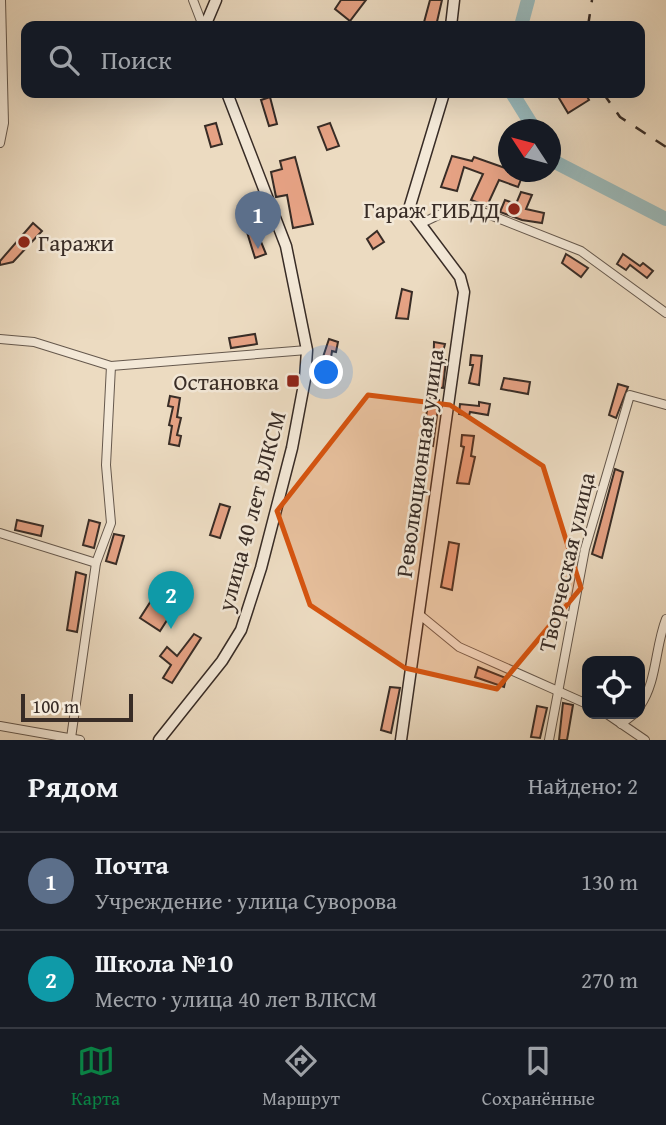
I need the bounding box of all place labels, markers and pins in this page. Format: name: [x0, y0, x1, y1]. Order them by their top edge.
pin: 1: [235, 191, 281, 249]
place label: Гараж ГИБДД: [364, 193, 500, 226]
marker: Гараж ГИБДД: [506, 201, 522, 217]
place label: Гаражи: [38, 226, 114, 259]
marker: Гаражи: [16, 234, 32, 250]
place label: Остановка: [174, 365, 279, 398]
marker: Остановка: [285, 373, 301, 389]
pin: 2: [148, 571, 194, 629]

